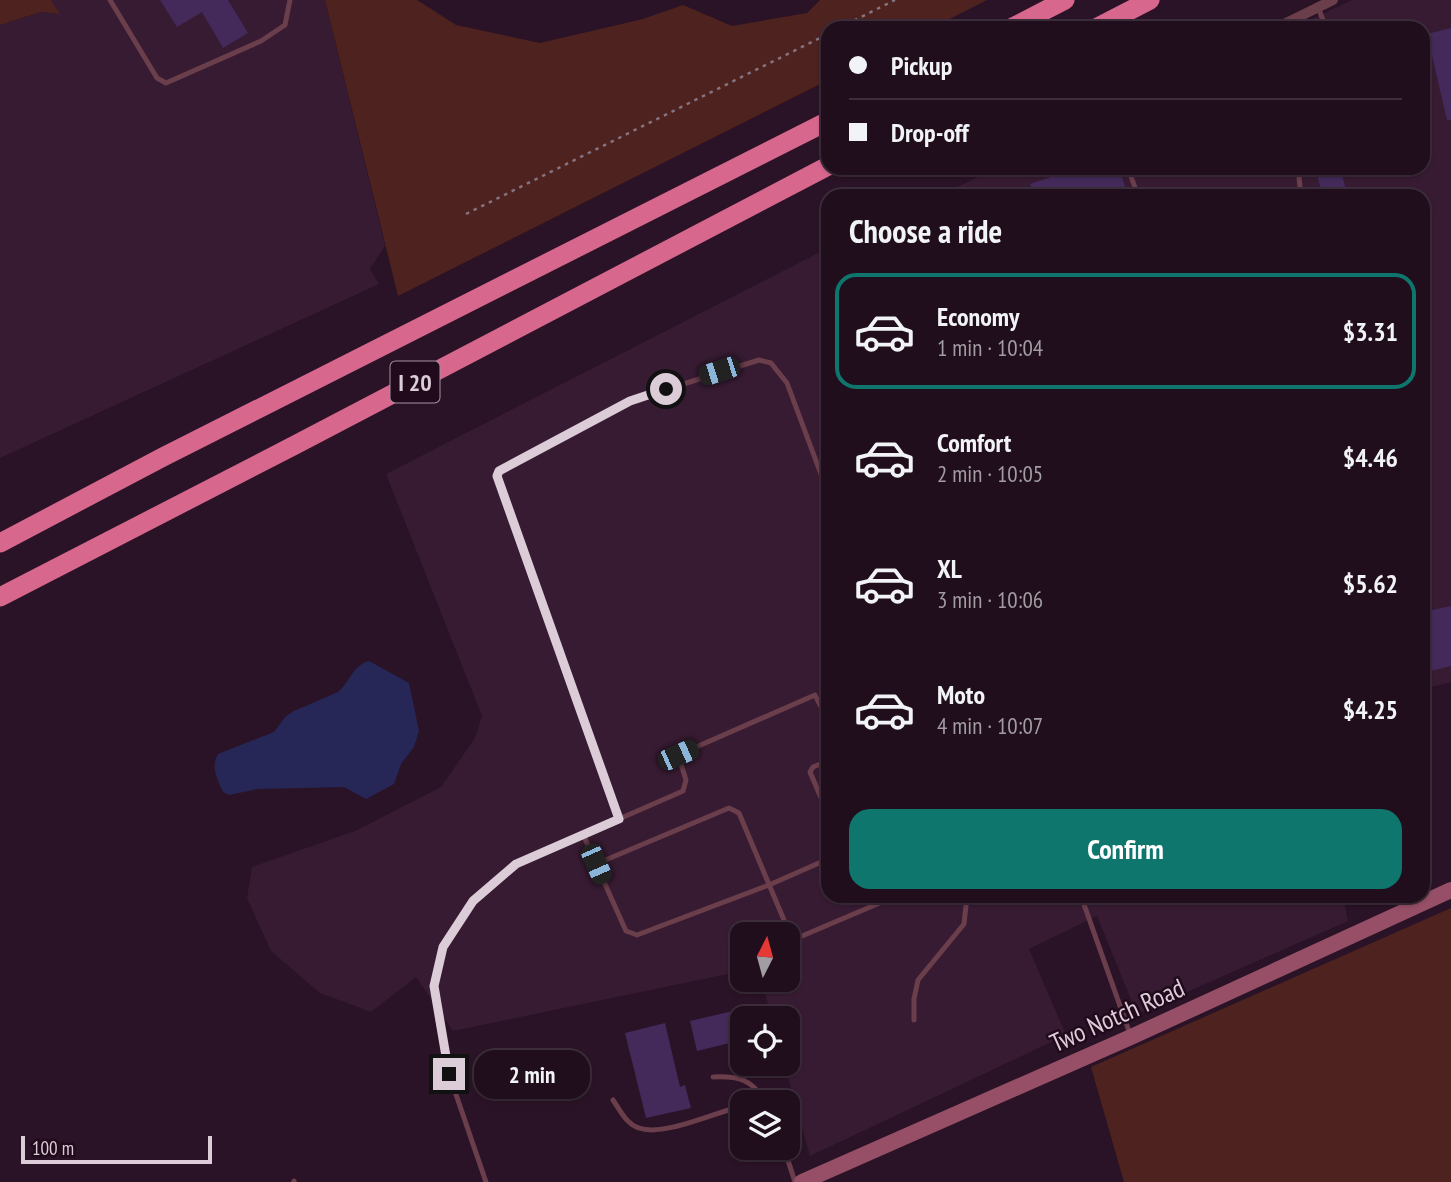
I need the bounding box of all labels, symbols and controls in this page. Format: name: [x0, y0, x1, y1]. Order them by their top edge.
text: Pickup: [891, 49, 952, 82]
text: Drop-off: [891, 116, 969, 149]
text: Choose a ride: [849, 210, 1002, 252]
icon: car: [853, 300, 916, 363]
text: Economy: [937, 300, 1019, 333]
text: $3.31: [1343, 315, 1398, 348]
text: 1 min · 10:04: [937, 333, 1043, 362]
car: [696, 355, 743, 387]
road number: I 20: [390, 362, 440, 402]
route start: [650, 373, 682, 405]
icon: car: [853, 426, 916, 489]
text: Comfort: [937, 426, 1011, 459]
text: $4.46: [1343, 441, 1398, 474]
text: 2 min · 10:05: [937, 459, 1043, 488]
icon: car: [853, 552, 916, 615]
text: XL: [937, 552, 962, 585]
text: $5.62: [1343, 567, 1398, 600]
text: 3 min · 10:06: [937, 585, 1043, 614]
icon: car: [853, 678, 916, 741]
text: Moto: [937, 678, 985, 711]
text: $4.25: [1343, 693, 1398, 726]
text: 4 min · 10:07: [937, 711, 1043, 740]
car: [655, 737, 702, 773]
button: Confirm: [849, 809, 1402, 889]
car: [578, 841, 615, 887]
north arrow: [730, 922, 800, 992]
map controls: [730, 922, 800, 1160]
street label: Two Notch Road: [1045, 971, 1189, 1059]
button: locate: [730, 1006, 800, 1076]
callout: 2 min: [474, 1050, 589, 1098]
route end: [433, 1058, 465, 1090]
text: 2 min: [509, 1060, 555, 1089]
button: layers: [730, 1090, 800, 1160]
scale bar: [21, 1133, 212, 1165]
text: 100 m: [32, 1136, 74, 1160]

